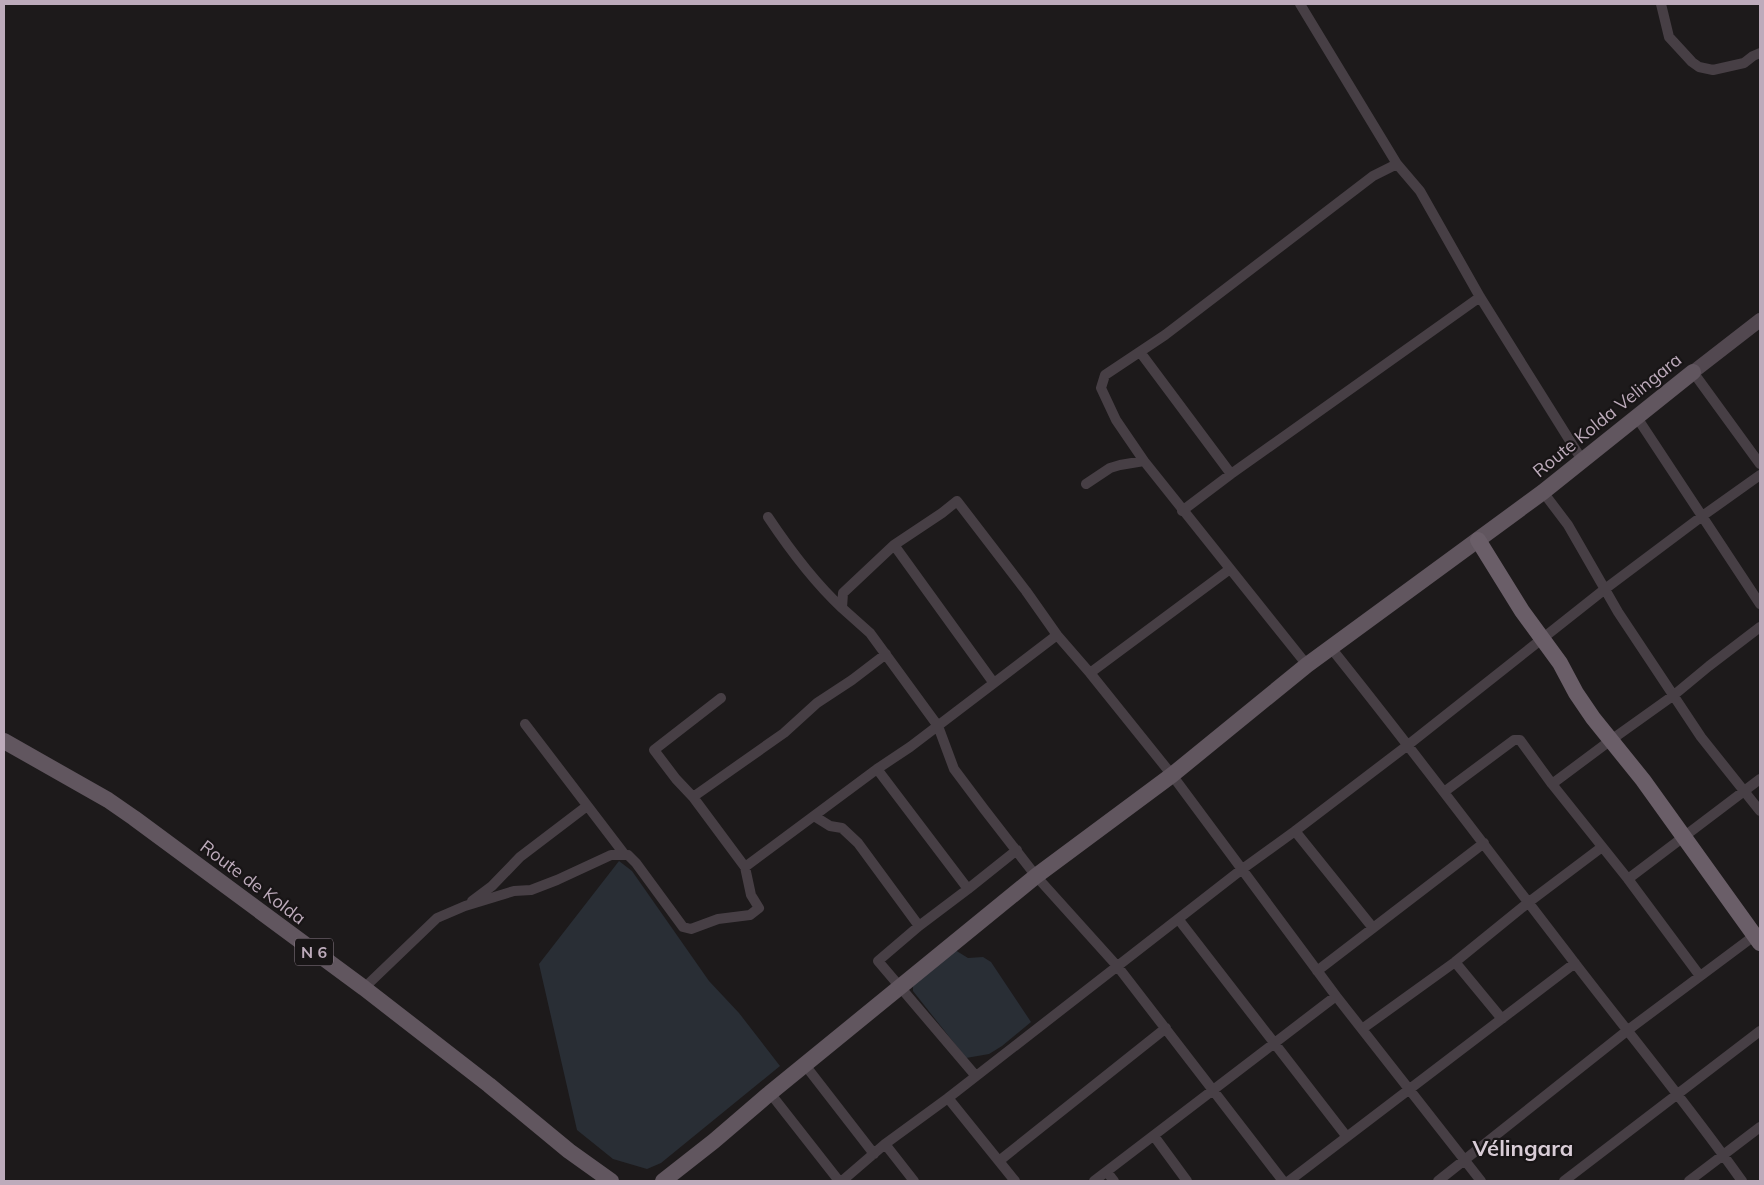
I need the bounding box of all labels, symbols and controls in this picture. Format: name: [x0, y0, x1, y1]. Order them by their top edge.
street label: Route Kolda Velingara: [1528, 348, 1686, 482]
street label: Route de Kolda: [196, 835, 310, 929]
road number: N 6: [295, 939, 333, 966]
district label: Vélingara: [1472, 1134, 1573, 1162]

